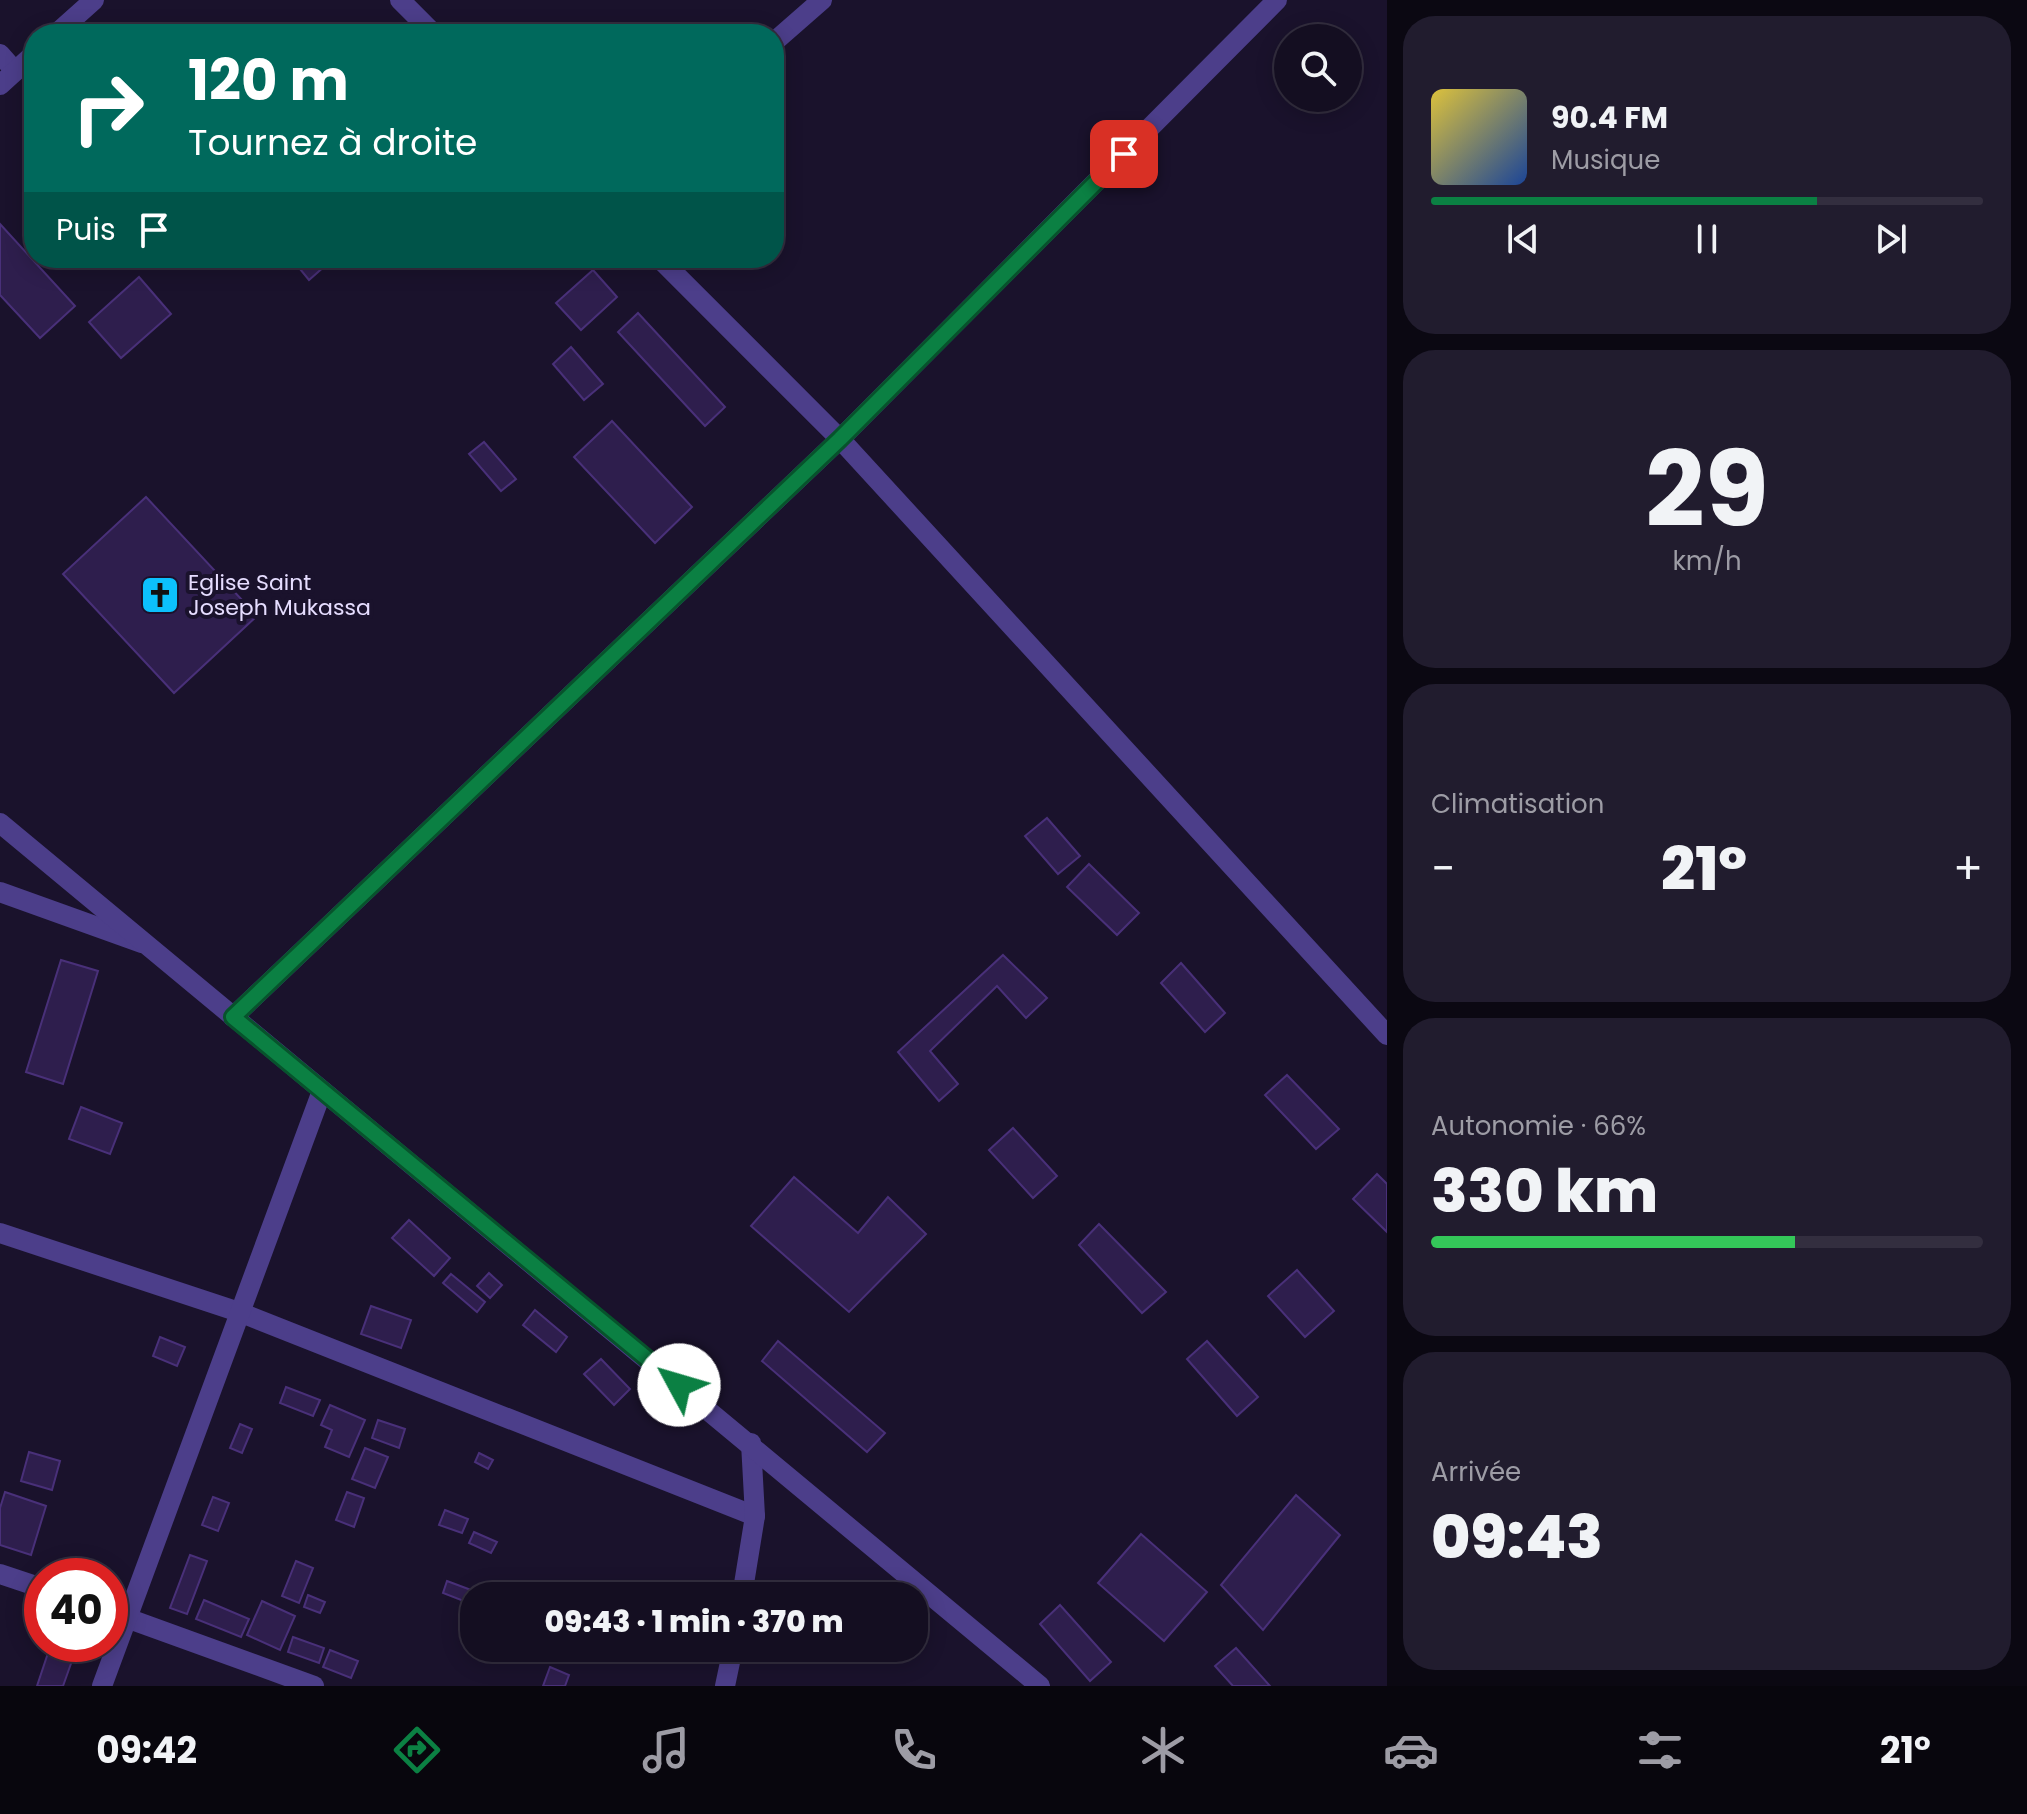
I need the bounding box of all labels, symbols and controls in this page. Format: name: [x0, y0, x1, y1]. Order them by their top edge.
map controls: [1274, 24, 1362, 112]
button: search: [1274, 24, 1362, 112]
text: 120 m: [188, 41, 349, 120]
icon: right: [56, 56, 160, 160]
text: 90.4 FM: [1551, 96, 1668, 139]
text: Tournez à droite: [188, 117, 477, 168]
pin: [1090, 120, 1158, 188]
icon: arrive: [1102, 132, 1146, 176]
text: Musique: [1551, 142, 1660, 178]
text: Puis: [56, 208, 116, 251]
icon: arrive: [132, 208, 176, 252]
icon: previous: [1501, 217, 1545, 261]
icon: pause: [1685, 217, 1729, 261]
icon: next: [1869, 217, 1913, 261]
text: 29: [1645, 417, 1769, 562]
text: km/h: [1672, 543, 1742, 579]
place label: Eglise Saint Joseph Mukassa: [188, 567, 371, 623]
church icon: Eglise Saint Joseph Mukassa: [139, 574, 181, 616]
text: Climatisation: [1431, 786, 1604, 822]
text: 21°: [1661, 827, 1747, 911]
text: −: [1431, 838, 1455, 899]
text: +: [1953, 838, 1983, 899]
text: Autonomie · 66%: [1431, 1108, 1646, 1144]
text: 330 km: [1431, 1149, 1658, 1233]
position arrow: [637, 1343, 721, 1427]
text: Arrivée: [1431, 1454, 1521, 1490]
text: 09:43: [1431, 1495, 1603, 1579]
speed limit sign: 40: [24, 1558, 128, 1662]
text: 09:43 · 1 min · 370 m: [545, 1600, 843, 1643]
icon: directions: [389, 1722, 445, 1778]
icon: music: [638, 1722, 694, 1778]
icon: phone: [886, 1722, 942, 1778]
icon: climate: [1135, 1722, 1191, 1778]
icon: car: [1383, 1722, 1439, 1778]
icon: filters: [1632, 1722, 1688, 1778]
text: 09:42: [96, 1725, 197, 1776]
text: 21°: [1880, 1725, 1931, 1776]

